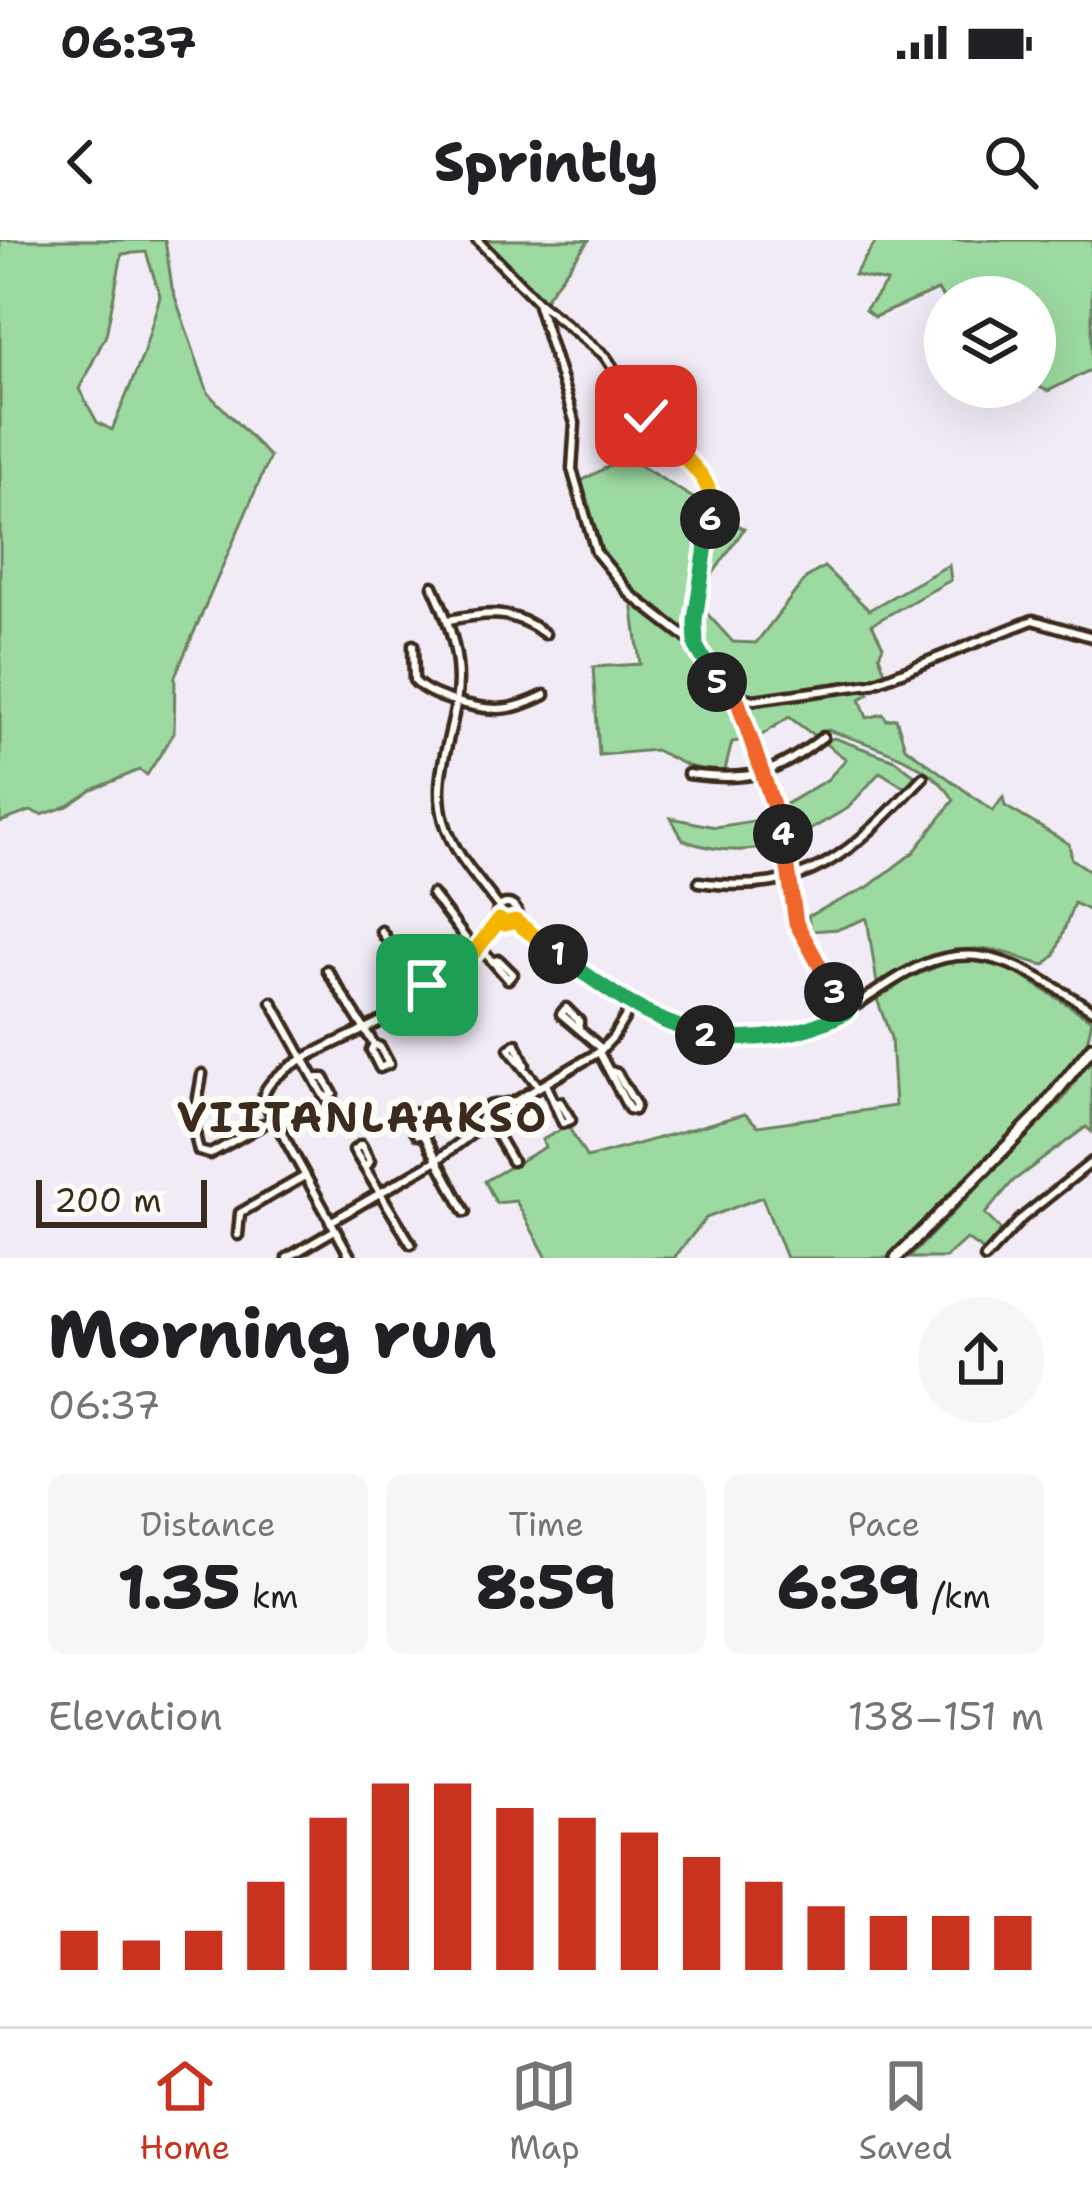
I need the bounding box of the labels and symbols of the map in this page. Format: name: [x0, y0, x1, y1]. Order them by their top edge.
pin: [595, 365, 697, 467]
pin: 6: [680, 489, 740, 549]
pin: 5: [687, 652, 747, 712]
pin: 4: [753, 804, 813, 864]
pin: 1: [528, 924, 588, 984]
pin: [376, 934, 478, 1036]
pin: 3: [804, 962, 864, 1022]
pin: 2: [675, 1005, 735, 1065]
district label: VIITANLAAKSO: [177, 1089, 549, 1145]
scale bar: [36, 1174, 207, 1227]

